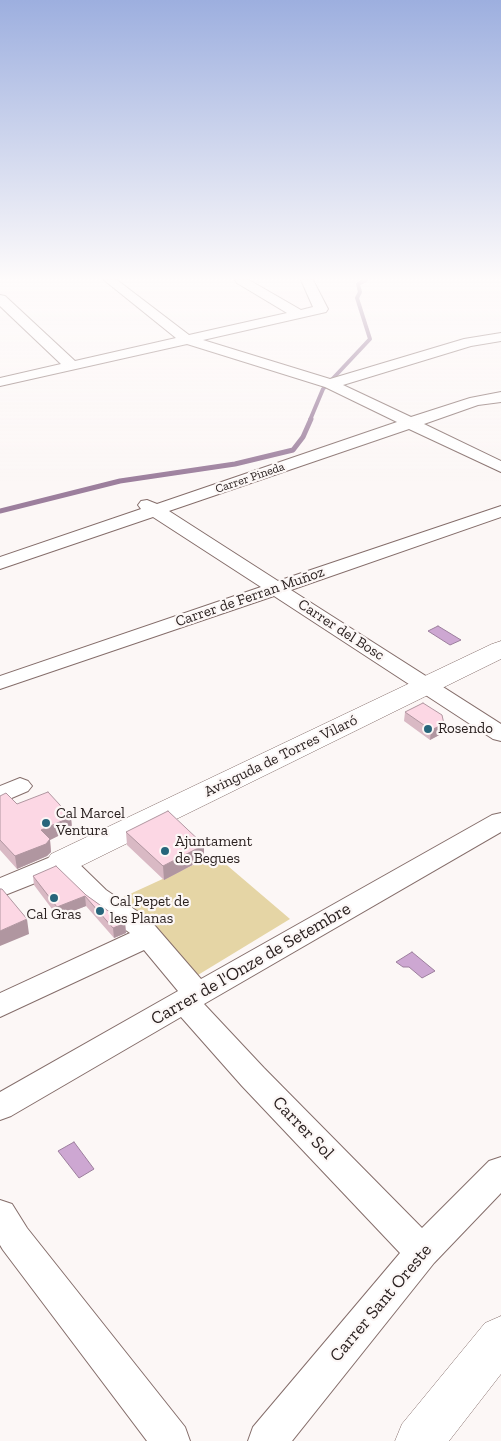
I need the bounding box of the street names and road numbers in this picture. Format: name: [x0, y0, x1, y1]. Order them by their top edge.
street label: Carrer Pineda: [214, 459, 286, 497]
street label: Carrer de Ferran Muñoz: [173, 563, 327, 631]
street label: Carrer del Bosc: [294, 595, 388, 665]
street label: Avinguda de Torres Vilaró: [201, 711, 361, 801]
street label: Carrer de l'Onze de Setembre: [147, 898, 355, 1030]
street label: Carrer Sol: [268, 1092, 338, 1164]
street label: Carrer Sant Oreste: [325, 1240, 437, 1366]

